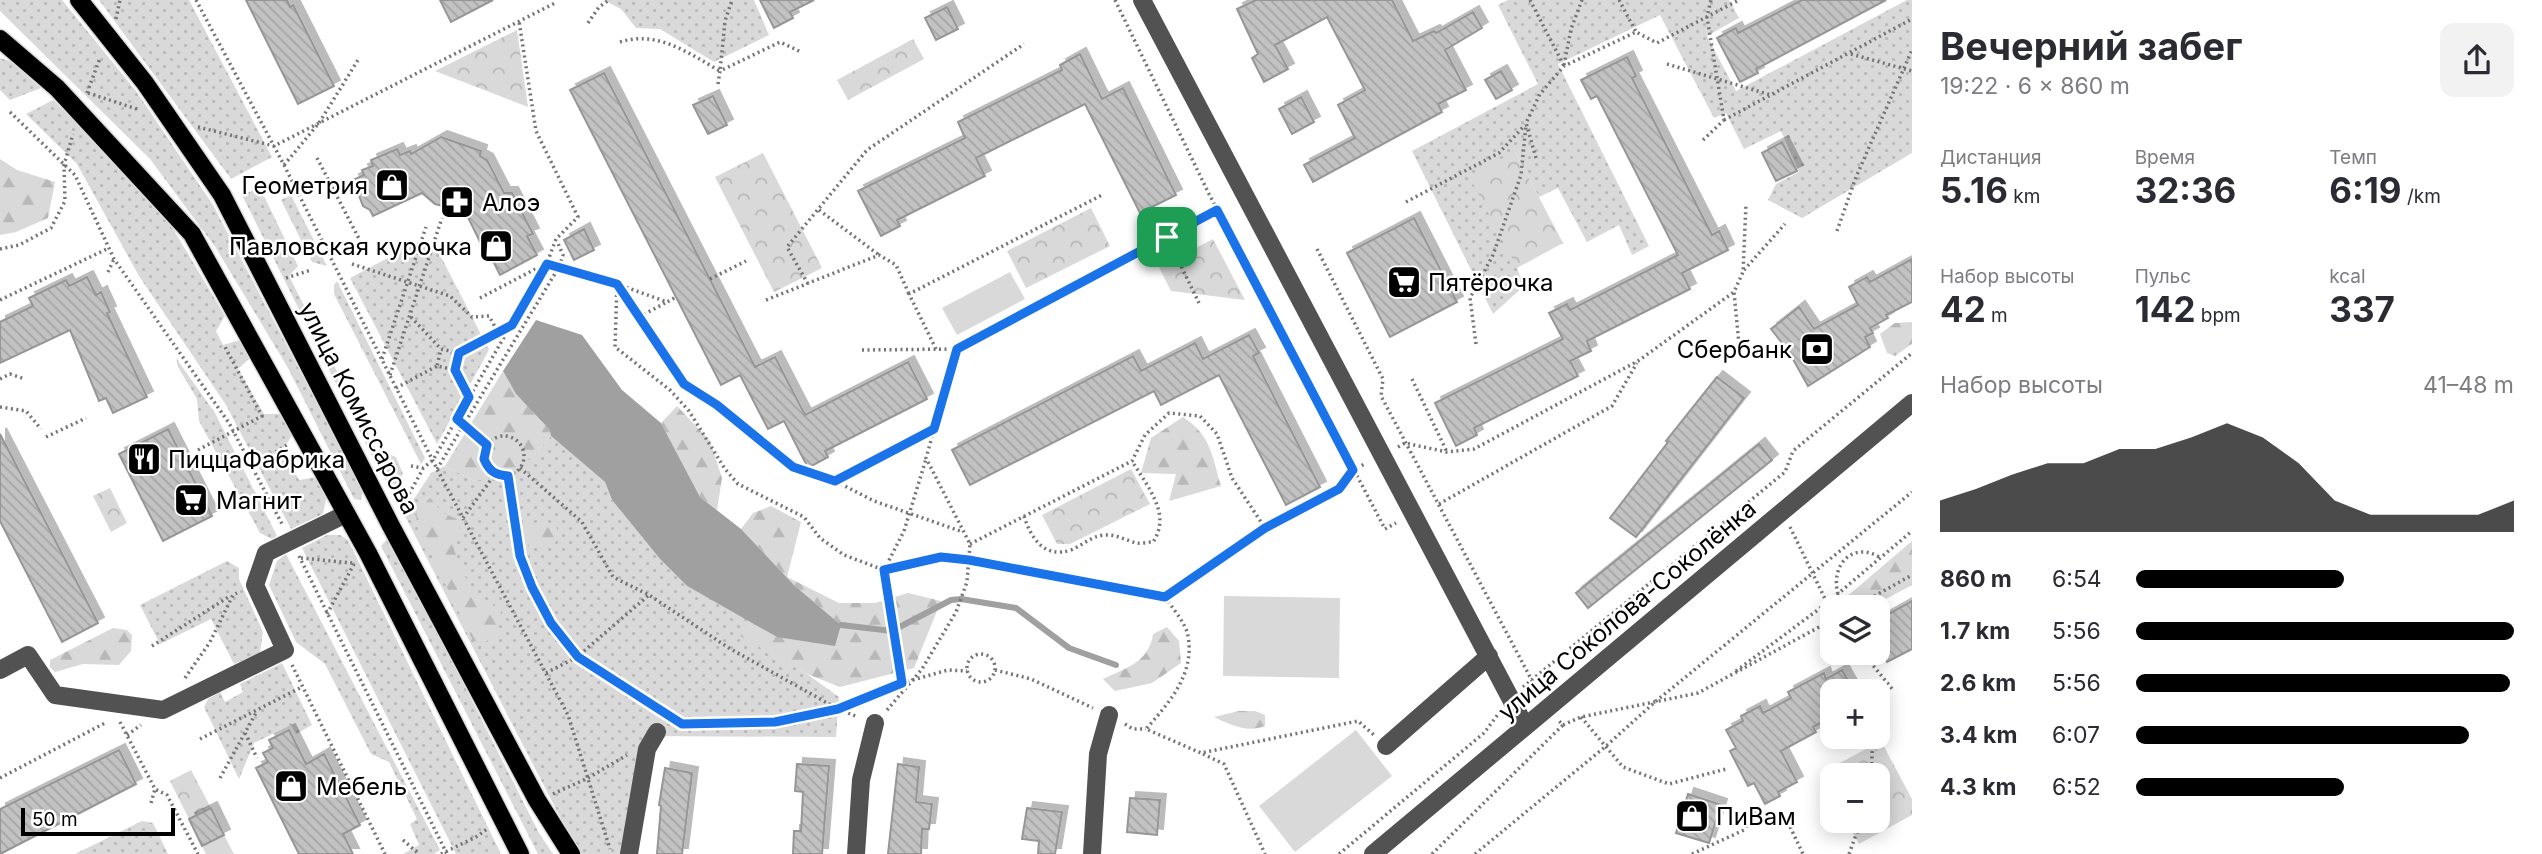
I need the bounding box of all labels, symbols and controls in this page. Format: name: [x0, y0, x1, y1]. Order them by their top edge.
text: Вечерний забег: [1940, 23, 2242, 69]
button: share: [2440, 23, 2514, 97]
text: 19:22 · 6 × 860 m: [1940, 72, 2130, 100]
text: Дистанция: [1940, 146, 2042, 169]
text: Время: [2135, 146, 2195, 169]
text: Темп: [2329, 146, 2377, 169]
shop icon: Геометрия: [373, 166, 411, 204]
text: 5.16: [1940, 169, 2008, 211]
text: 32:36: [2135, 169, 2236, 211]
text: 6:19: [2329, 169, 2402, 211]
place label: Геометрия: [241, 171, 368, 200]
pharmacy icon: Алоэ: [438, 183, 476, 221]
text: km: [2008, 185, 2040, 208]
text: /km: [2402, 185, 2441, 208]
place label: Алоэ: [482, 188, 540, 217]
pin: [1137, 207, 1197, 267]
icon: arrive: [1148, 218, 1186, 256]
shop icon: Павловская курочка: [477, 227, 515, 265]
place label: Павловская курочка: [229, 232, 472, 261]
supermarket icon: Пятёрочка: [1385, 263, 1423, 301]
text: Набор высоты: [1940, 265, 2075, 288]
text: Пульс: [2135, 265, 2191, 288]
text: kcal: [2329, 265, 2366, 288]
place label: Пятёрочка: [1428, 268, 1554, 297]
text: 42: [1940, 288, 1986, 330]
text: 142: [2135, 288, 2195, 330]
text: 337: [2329, 288, 2395, 330]
street label: улица Комиссарова: [293, 297, 425, 519]
text: m: [1986, 304, 2008, 327]
text: bpm: [2195, 304, 2241, 327]
bank icon: Сбербанк: [1798, 330, 1836, 368]
place label: Сбербанк: [1677, 335, 1792, 364]
text: Набор высоты: [1940, 371, 2103, 399]
text: 41–48 m: [2423, 371, 2514, 399]
restaurant icon: ПиццаФабрика: [125, 440, 163, 478]
place label: ПиццаФабрика: [168, 445, 345, 474]
supermarket icon: Магнит: [172, 481, 210, 519]
place label: Магнит: [216, 486, 302, 515]
street label: улица Соколова-Соколёнка: [1492, 494, 1762, 726]
text: 860 m: [1940, 565, 2012, 593]
text: 6:54: [2052, 565, 2102, 593]
map controls: [1820, 595, 1890, 833]
button: layers: [1820, 595, 1890, 665]
text: 1.7 km: [1940, 617, 2010, 645]
text: 5:56: [2052, 617, 2101, 645]
text: 2.6 km: [1940, 669, 2016, 697]
text: 5:56: [2052, 669, 2101, 697]
button: +: [1820, 679, 1890, 749]
text: 3.4 km: [1940, 721, 2017, 749]
text: 6:07: [2052, 721, 2100, 749]
button: −: [1820, 763, 1890, 833]
shop icon: Мебель: [272, 767, 310, 805]
place label: Мебель: [316, 772, 407, 801]
text: 4.3 km: [1940, 773, 2017, 801]
text: 6:52: [2052, 773, 2101, 801]
shop icon: ПиВам: [1673, 797, 1711, 835]
place label: ПиВам: [1716, 802, 1796, 831]
scale bar: [21, 805, 175, 837]
text: 50 m: [32, 808, 78, 831]

